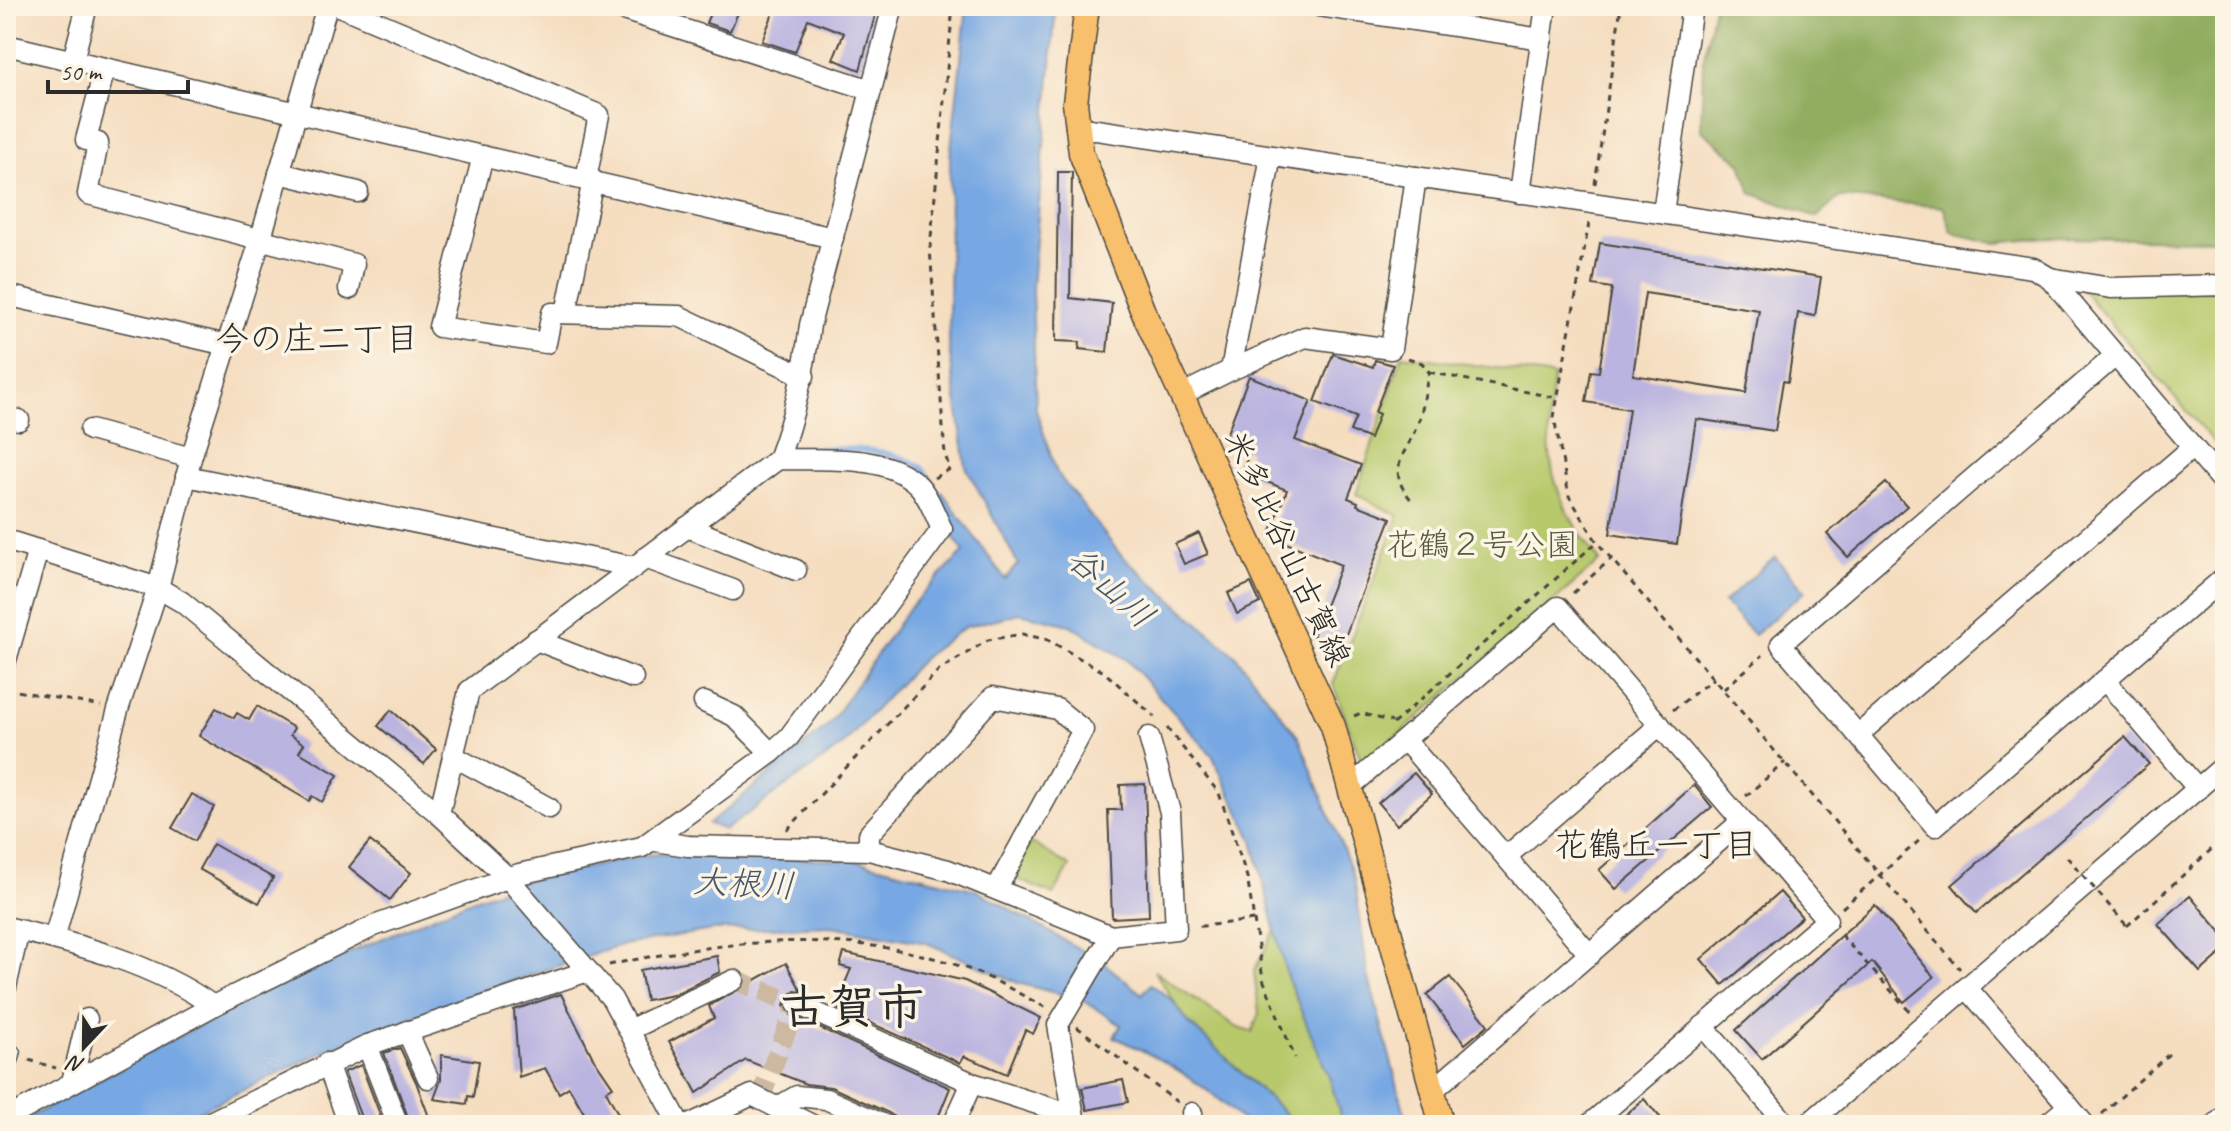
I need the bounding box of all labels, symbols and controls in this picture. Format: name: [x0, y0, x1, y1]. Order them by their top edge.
scale bar: [48, 44, 188, 94]
text: 50 m: [60, 57, 103, 87]
district label: 今の庄二丁目: [215, 317, 419, 360]
street label: 米多比谷山古賀線: [1215, 424, 1360, 673]
park label: 花鶴２号公園: [1386, 524, 1578, 565]
water label: 谷山川: [1059, 537, 1164, 637]
district label: 花鶴丘一丁目: [1554, 823, 1758, 866]
water label: 大根川: [692, 859, 796, 908]
district label: 古賀市: [780, 977, 924, 1037]
north arrow: [44, 1007, 124, 1087]
text: N: [62, 1048, 88, 1080]

